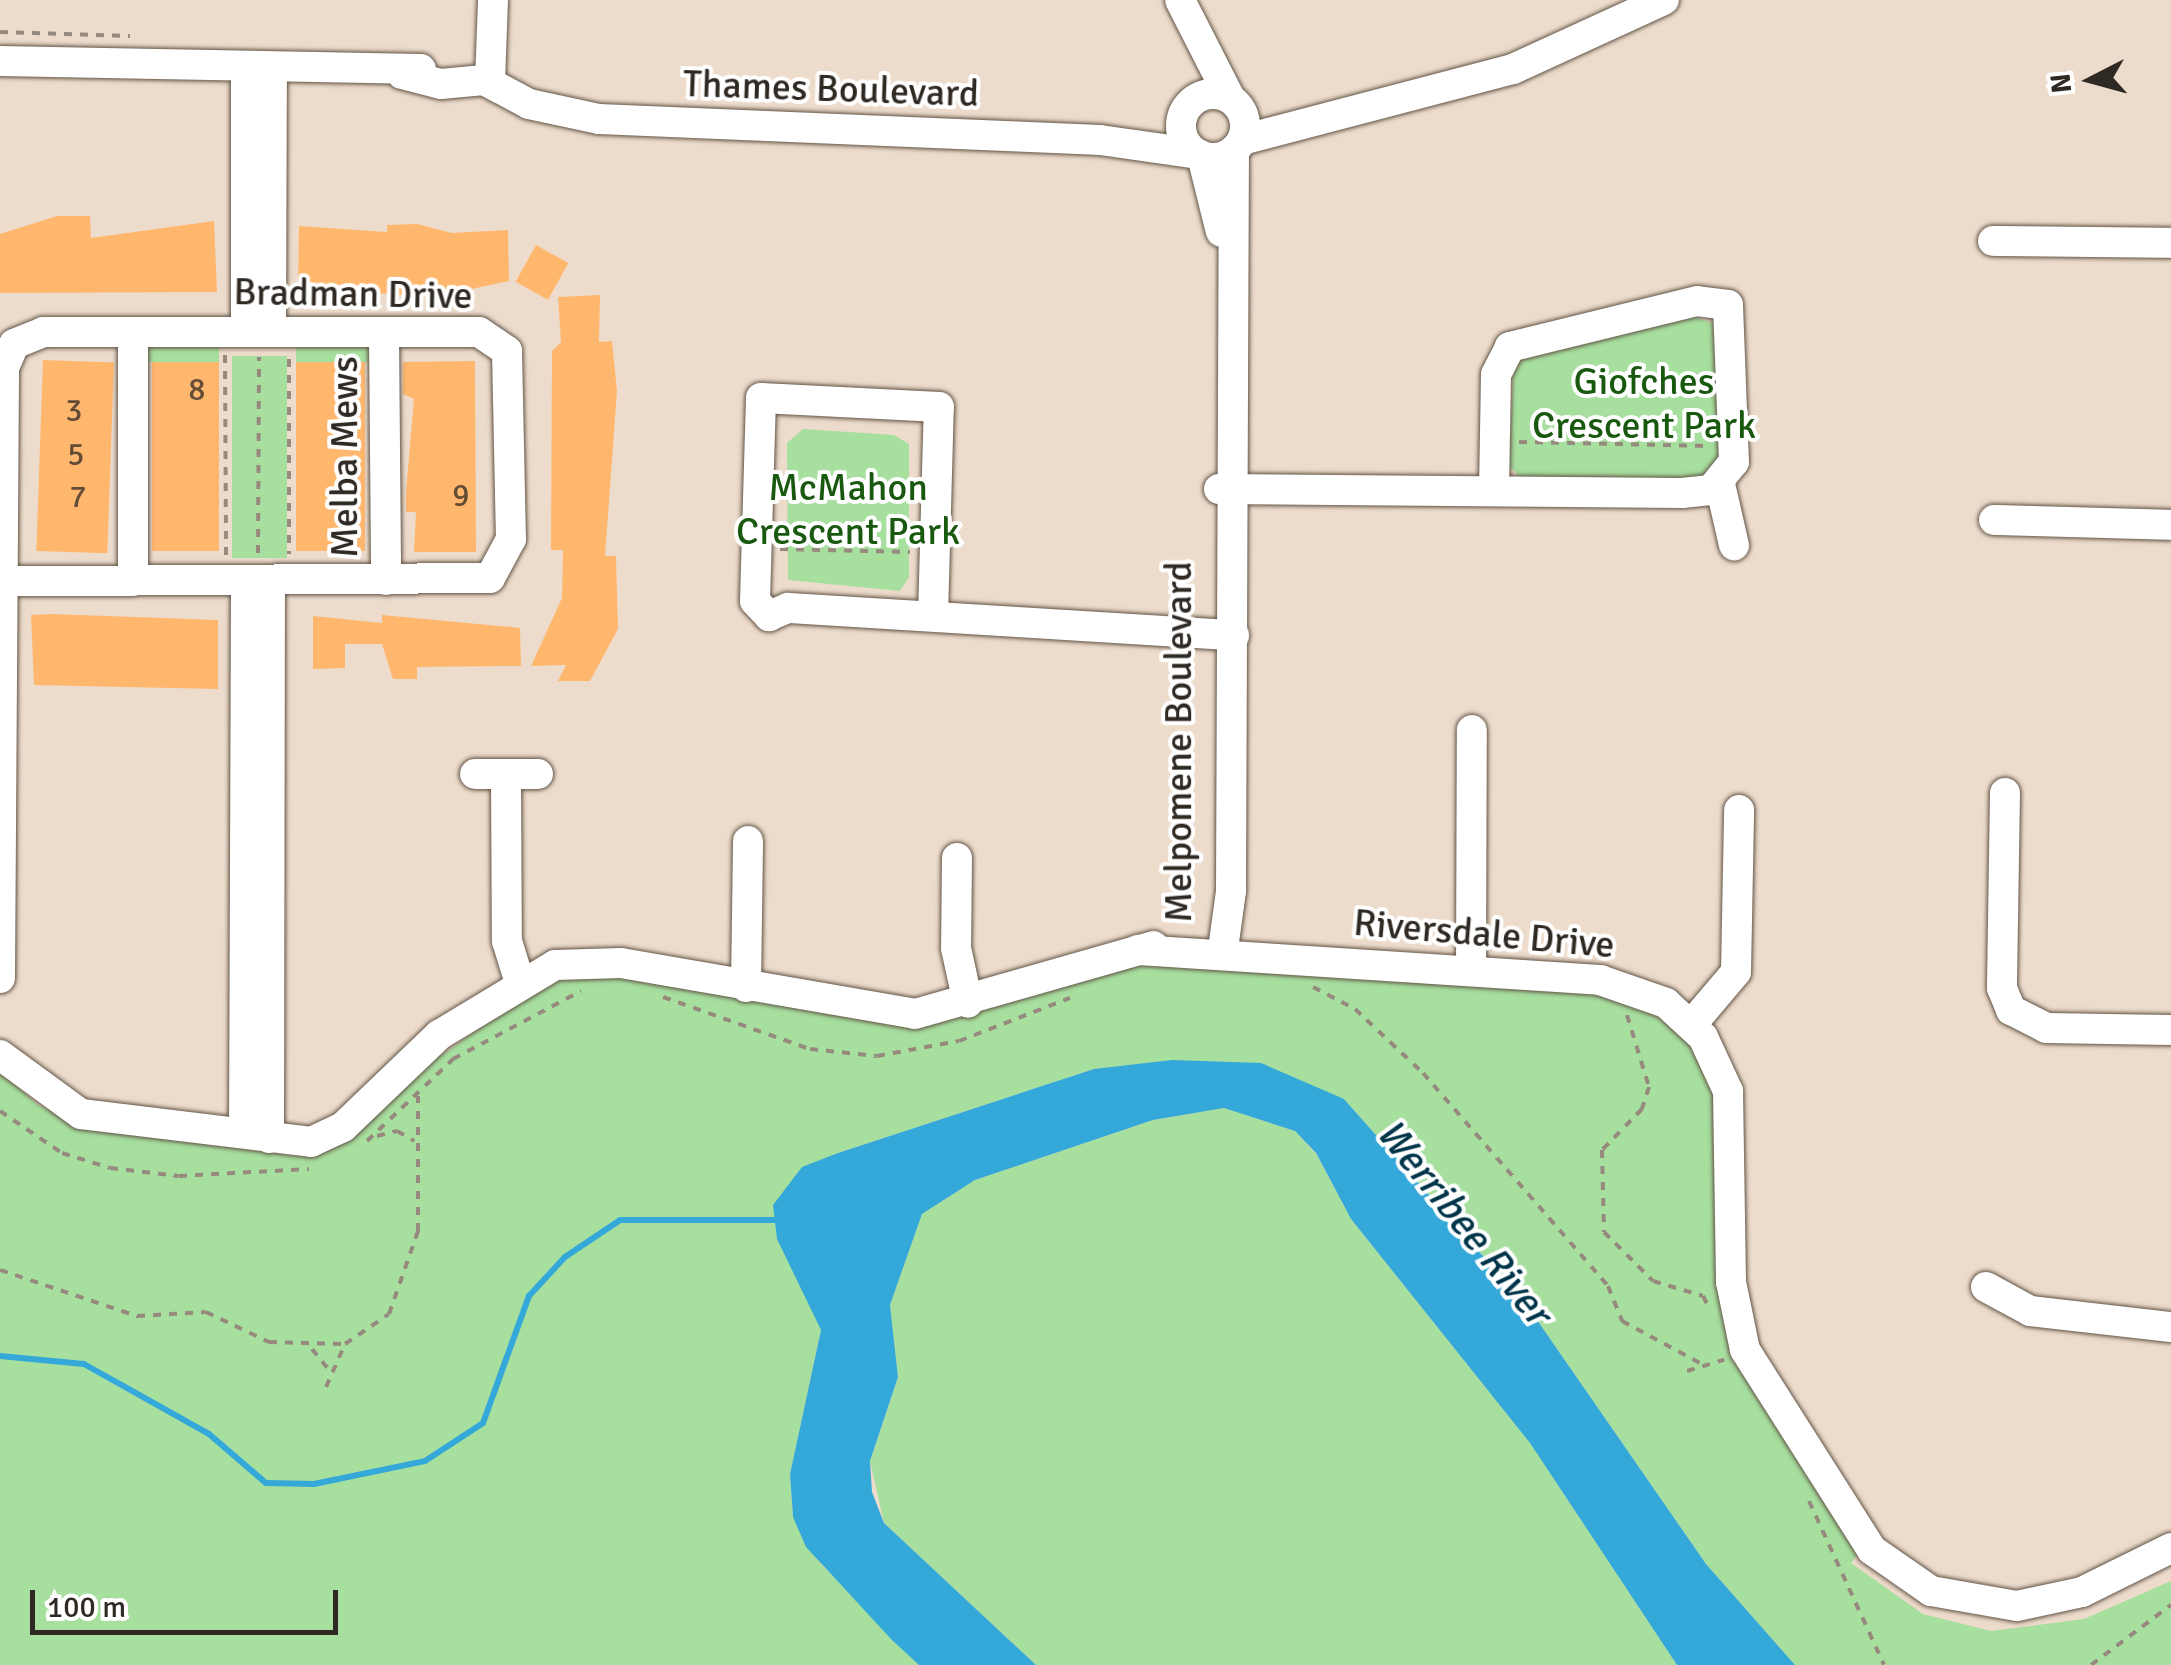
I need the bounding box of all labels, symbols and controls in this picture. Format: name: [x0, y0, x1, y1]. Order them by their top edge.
north arrow: [2041, 30, 2141, 130]
street label: Thames Boulevard: [682, 61, 980, 117]
text: N: [2043, 72, 2079, 95]
street label: Bradman Drive: [233, 269, 473, 319]
street label: Melba Mews: [322, 356, 368, 558]
park label: Giofches Crescent Park: [1532, 359, 1756, 448]
house number: 8: [188, 371, 206, 409]
house number: 3: [65, 392, 83, 430]
house number: 5: [67, 436, 85, 474]
park label: McMahon Crescent Park: [736, 465, 960, 554]
house number: 9: [452, 477, 470, 515]
house number: 7: [69, 478, 87, 516]
street label: Melpomene Boulevard: [1156, 561, 1202, 923]
street label: Riversdale Drive: [1352, 900, 1616, 968]
water label: Werribee River: [1367, 1110, 1561, 1334]
scale bar: [35, 1570, 342, 1632]
text: 100 m: [47, 1589, 126, 1626]

